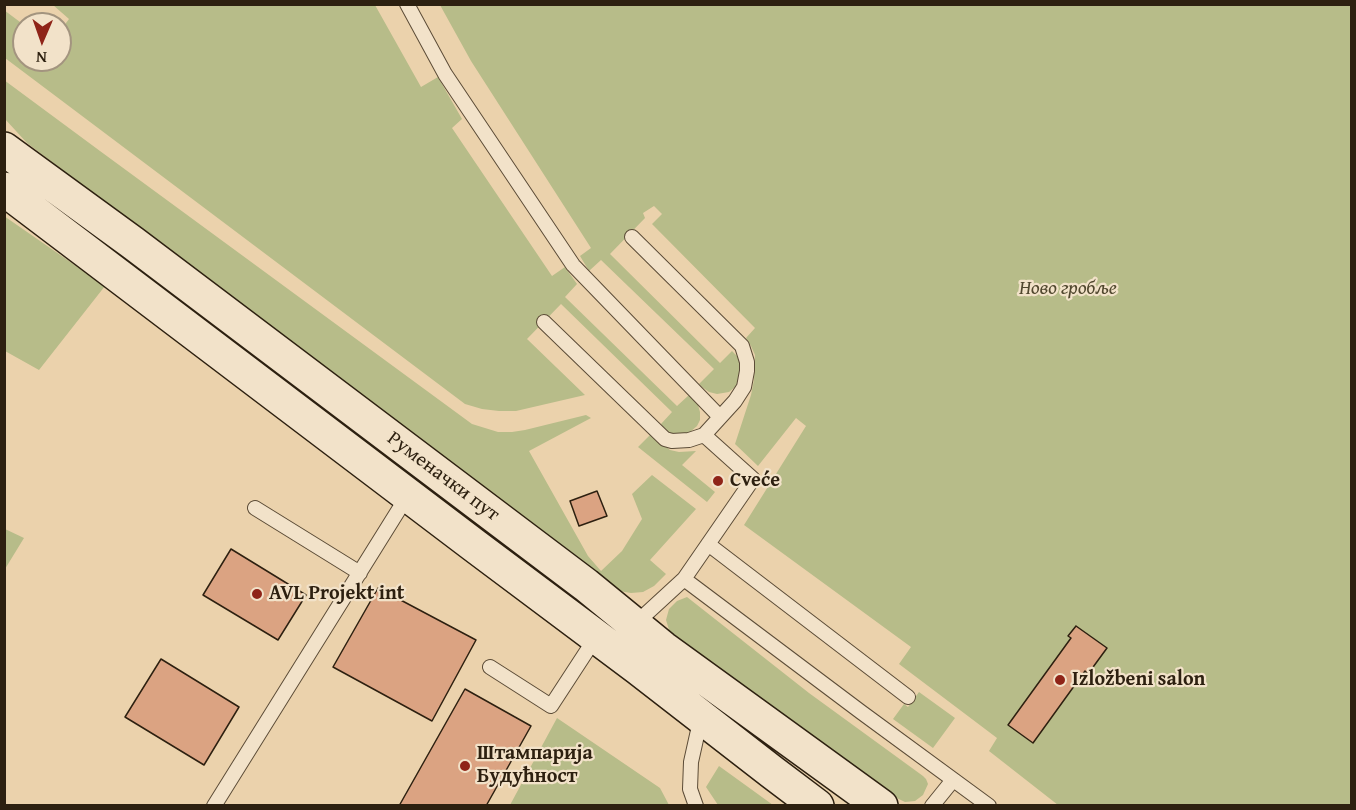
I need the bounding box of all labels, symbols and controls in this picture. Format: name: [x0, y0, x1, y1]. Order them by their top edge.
north arrow: [12, 12, 72, 72]
text: N: [36, 46, 47, 70]
park label: Ново гробље: [1019, 277, 1117, 301]
street label: Руменачки пут: [382, 427, 504, 527]
place label: Cveće: [730, 469, 780, 493]
marker: Cveće: [711, 474, 725, 488]
place label: AVL Projekt int: [269, 582, 404, 606]
marker: AVL Projekt int: [250, 587, 264, 601]
place label: Izložbeni salon: [1072, 668, 1205, 692]
marker: Izložbeni salon: [1053, 673, 1067, 687]
place label: Штампарија Будућност: [477, 742, 593, 789]
marker: Штампарија Будућност: [458, 759, 472, 773]

